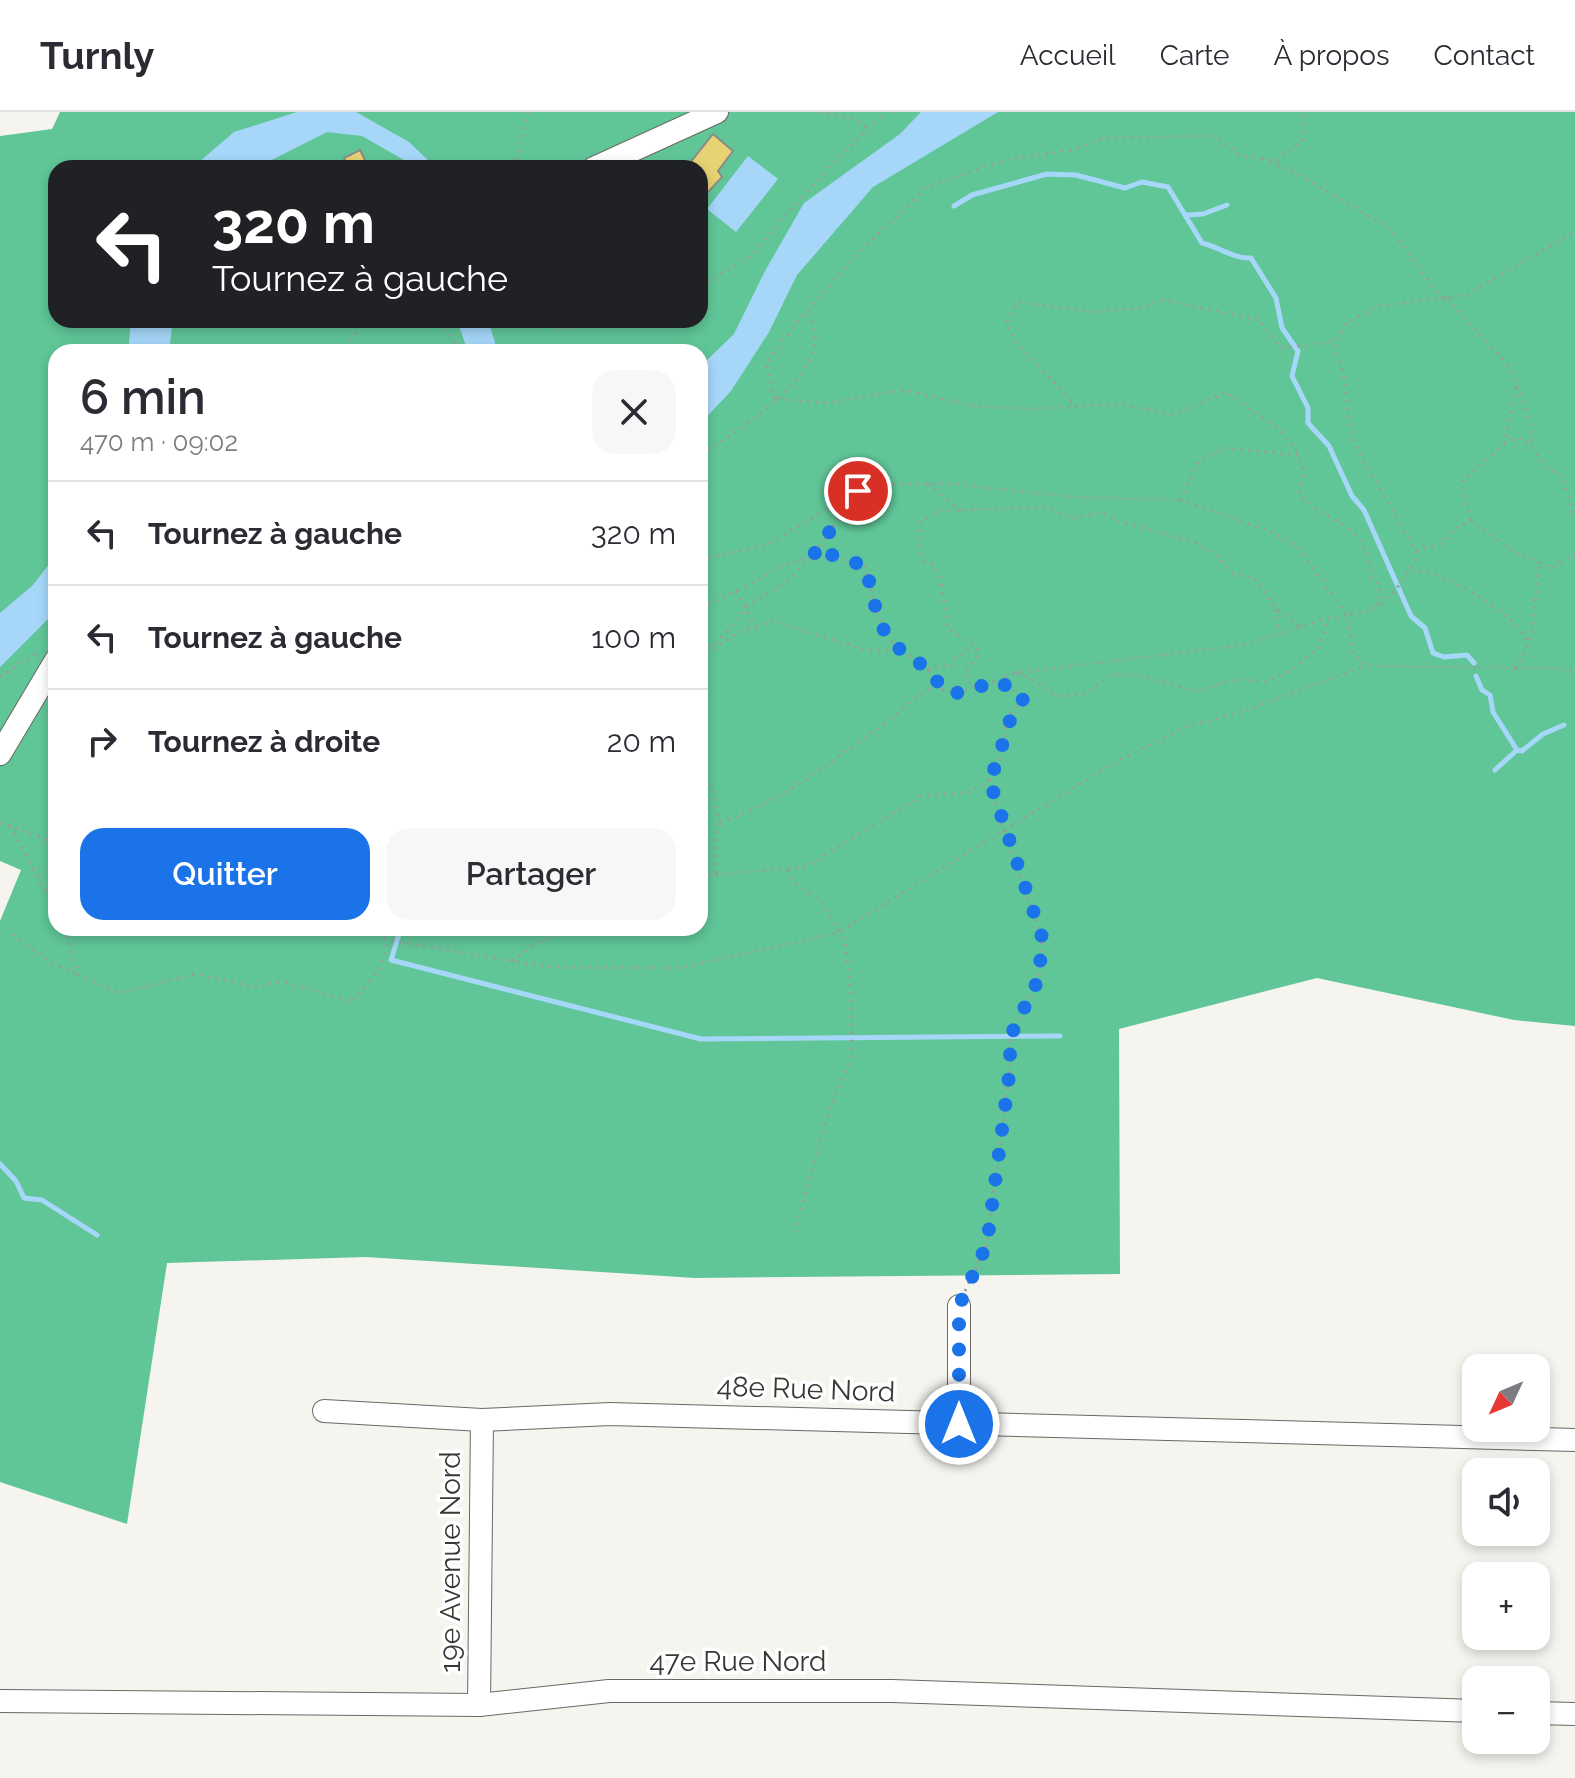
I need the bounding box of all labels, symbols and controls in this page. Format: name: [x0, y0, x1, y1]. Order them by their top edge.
text: Turnly: [40, 33, 154, 78]
text: Accueil: [1020, 39, 1116, 72]
text: Carte: [1160, 39, 1230, 72]
text: À propos: [1274, 39, 1390, 72]
text: Contact: [1434, 39, 1535, 72]
text: 320 m: [212, 190, 375, 256]
icon: left: [80, 192, 184, 296]
text: Tournez à gauche: [212, 257, 508, 299]
text: 6 min: [80, 369, 206, 425]
button: close: [592, 370, 676, 454]
text: 470 m · 09:02: [80, 427, 238, 457]
pin: [824, 457, 892, 525]
icon: arrive: [836, 469, 880, 513]
icon: left: [80, 511, 124, 555]
text: Tournez à gauche: [148, 516, 402, 551]
text: 320 m: [591, 516, 676, 551]
icon: left: [80, 615, 124, 659]
text: Tournez à gauche: [148, 620, 402, 655]
text: 100 m: [591, 620, 676, 655]
icon: right: [80, 719, 124, 763]
text: Tournez à droite: [148, 724, 380, 759]
text: 20 m: [607, 724, 676, 759]
button: Quitter: [80, 828, 370, 920]
button: Partager: [386, 828, 676, 920]
north arrow: [1462, 1354, 1550, 1442]
map controls: [1462, 1354, 1550, 1754]
street label: 48e Rue Nord: [716, 1369, 896, 1409]
position arrow: [917, 1382, 1001, 1466]
street label: 19e Avenue Nord: [434, 1451, 467, 1673]
button: sound: [1462, 1458, 1550, 1546]
button: +: [1462, 1562, 1550, 1650]
street label: 47e Rue Nord: [650, 1645, 826, 1678]
button: −: [1462, 1666, 1550, 1754]

